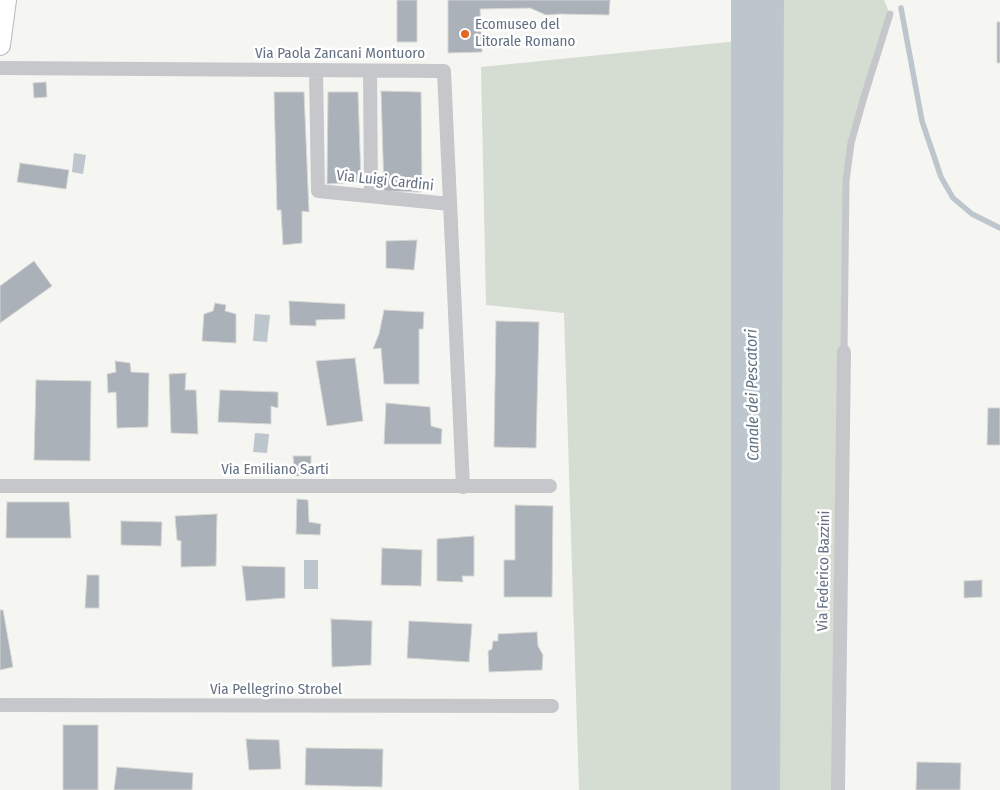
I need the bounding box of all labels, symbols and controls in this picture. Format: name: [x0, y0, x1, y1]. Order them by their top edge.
place label: Ecomuseo del Litorale Romano: [475, 16, 575, 51]
marker: Ecomuseo del Litorale Romano: [459, 28, 471, 40]
street label: Via Paola Zancani Montuoro: [255, 45, 425, 63]
street label: Via Luigi Cardini: [335, 167, 435, 195]
water label: Canale dei Pescatori: [742, 329, 764, 461]
street label: Via Emiliano Sarti: [221, 461, 329, 479]
street label: Via Federico Bazzini: [814, 511, 834, 631]
street label: Via Pellegrino Strobel: [210, 681, 342, 699]

